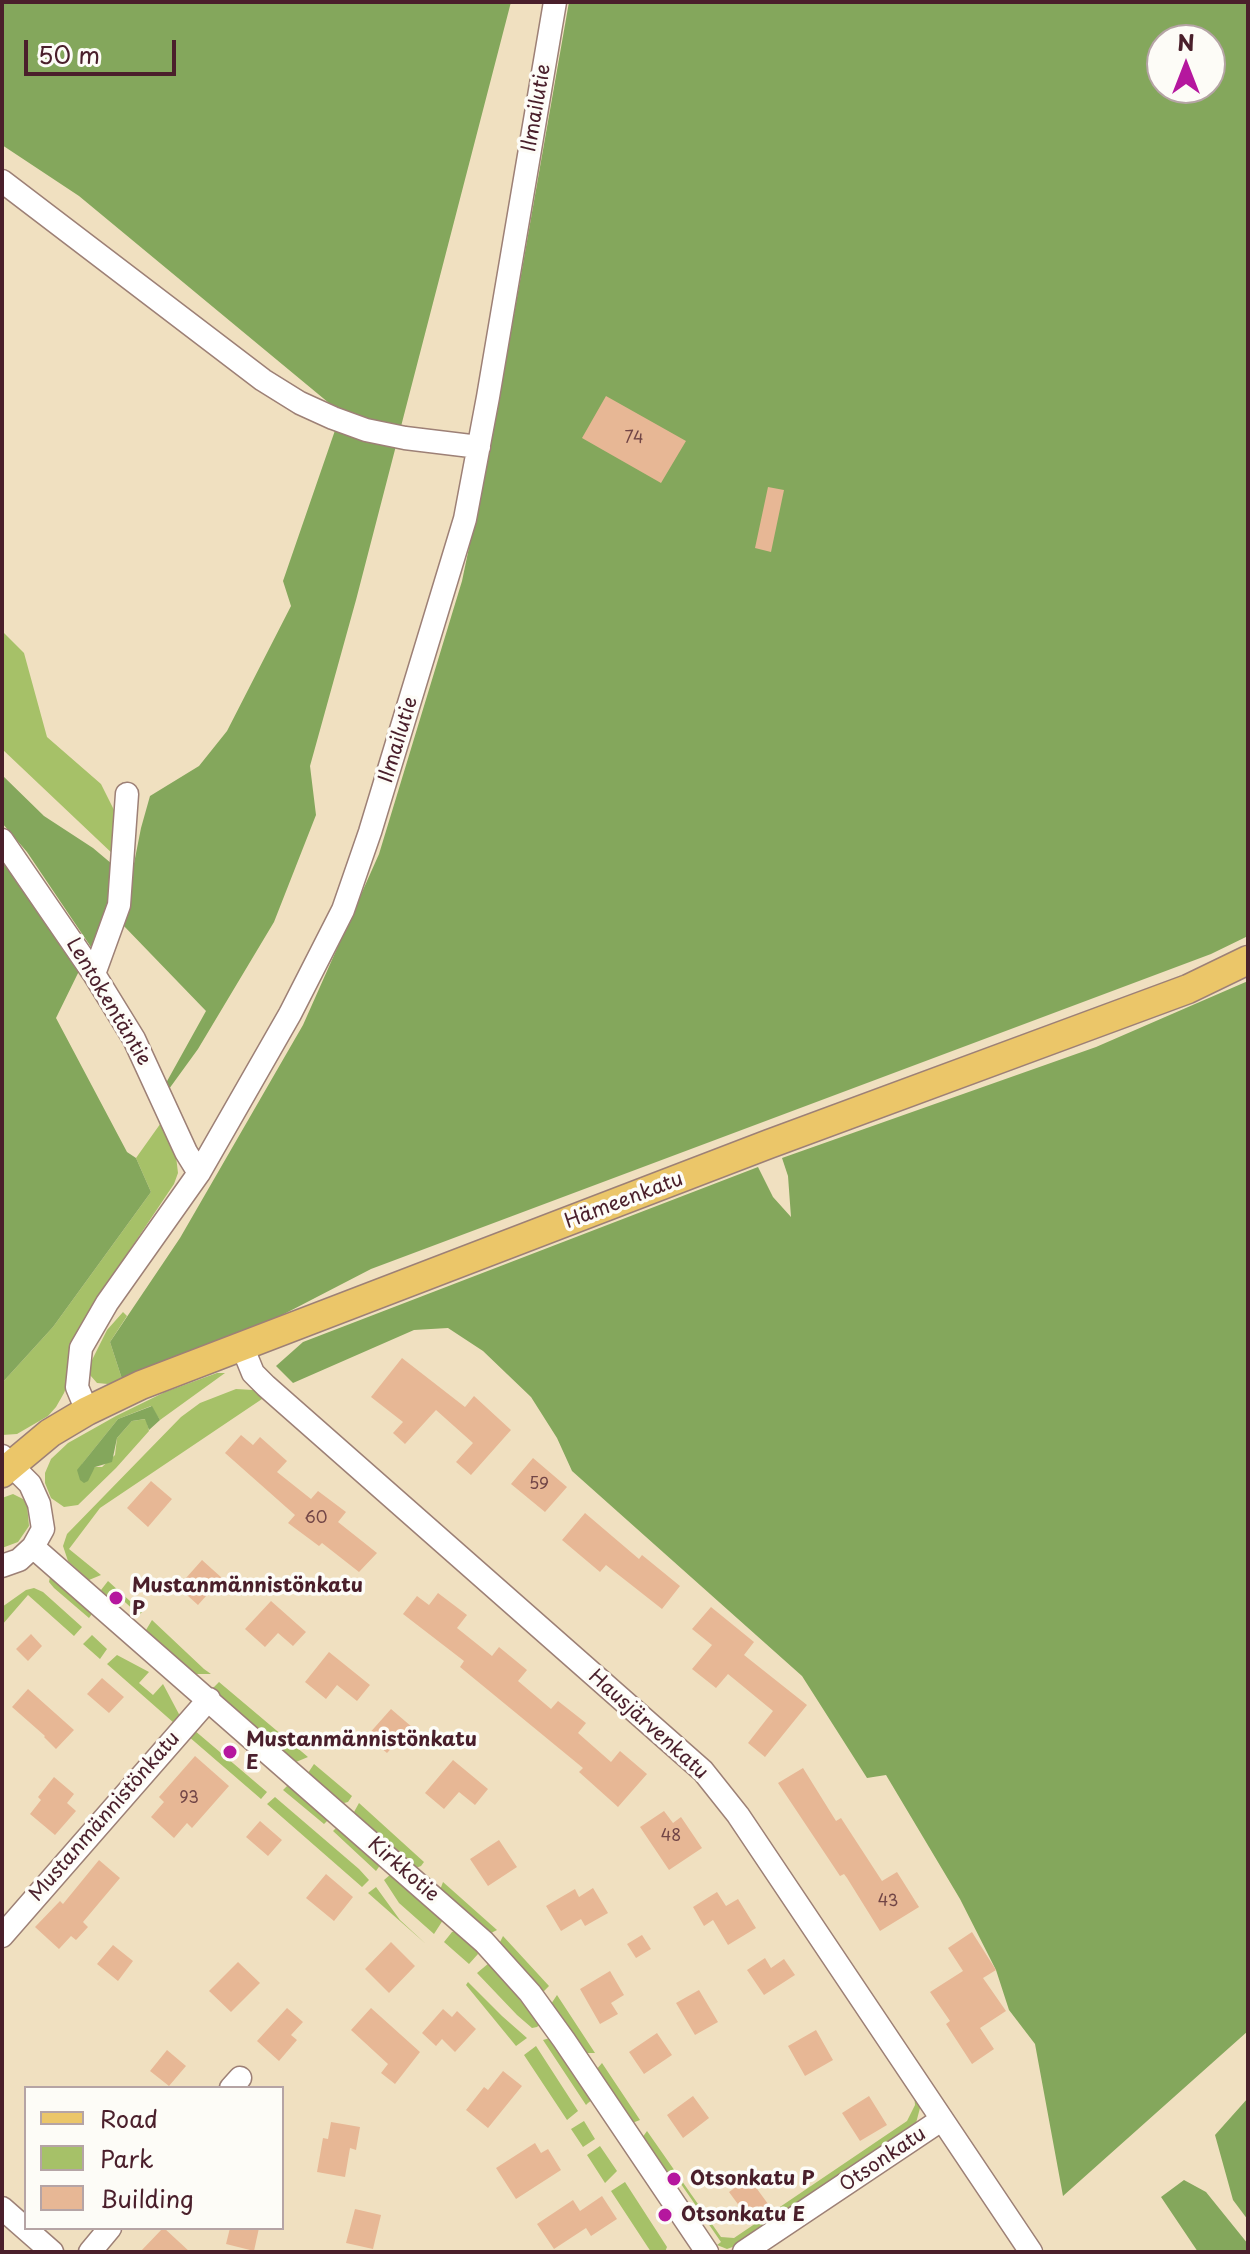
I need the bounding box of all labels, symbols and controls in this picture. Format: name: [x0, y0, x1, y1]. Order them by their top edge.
scale bar: [28, 24, 180, 74]
north arrow: [1146, 24, 1226, 104]
text: N: [1177, 25, 1195, 58]
text: 50 m: [38, 36, 100, 72]
street label: Ilmailutie: [517, 62, 557, 154]
house number: 74: [625, 429, 643, 449]
street label: Ilmailutie: [375, 694, 423, 786]
street label: Lentokentäntie: [60, 934, 156, 1070]
street label: Hämeenkatu: [561, 1167, 687, 1235]
house number: 59: [529, 1475, 549, 1495]
house number: 60: [305, 1509, 327, 1529]
place label: Mustanmännistönkatu P: [132, 1574, 363, 1621]
marker: Mustanmännistönkatu P: [107, 1589, 125, 1607]
street label: Hausjärvenkatu: [583, 1665, 713, 1785]
street label: Mustanmännistönkatu: [25, 1727, 185, 1907]
place label: Mustanmännistönkatu E: [246, 1728, 477, 1775]
marker: Mustanmännistönkatu E: [221, 1743, 239, 1761]
house number: 93: [179, 1789, 199, 1809]
house number: 48: [661, 1827, 681, 1847]
street label: Kirkkotie: [362, 1833, 444, 1907]
house number: 43: [878, 1892, 898, 1912]
legend: [24, 2086, 284, 2230]
text: Road: [100, 2100, 158, 2136]
street label: Otsonkatu: [835, 2122, 931, 2198]
text: Park: [100, 2140, 154, 2176]
place label: Otsonkatu P: [690, 2167, 815, 2191]
marker: Otsonkatu P: [665, 2170, 683, 2188]
text: Building: [100, 2180, 194, 2216]
place label: Otsonkatu E: [681, 2203, 805, 2227]
marker: Otsonkatu E: [656, 2206, 674, 2224]

